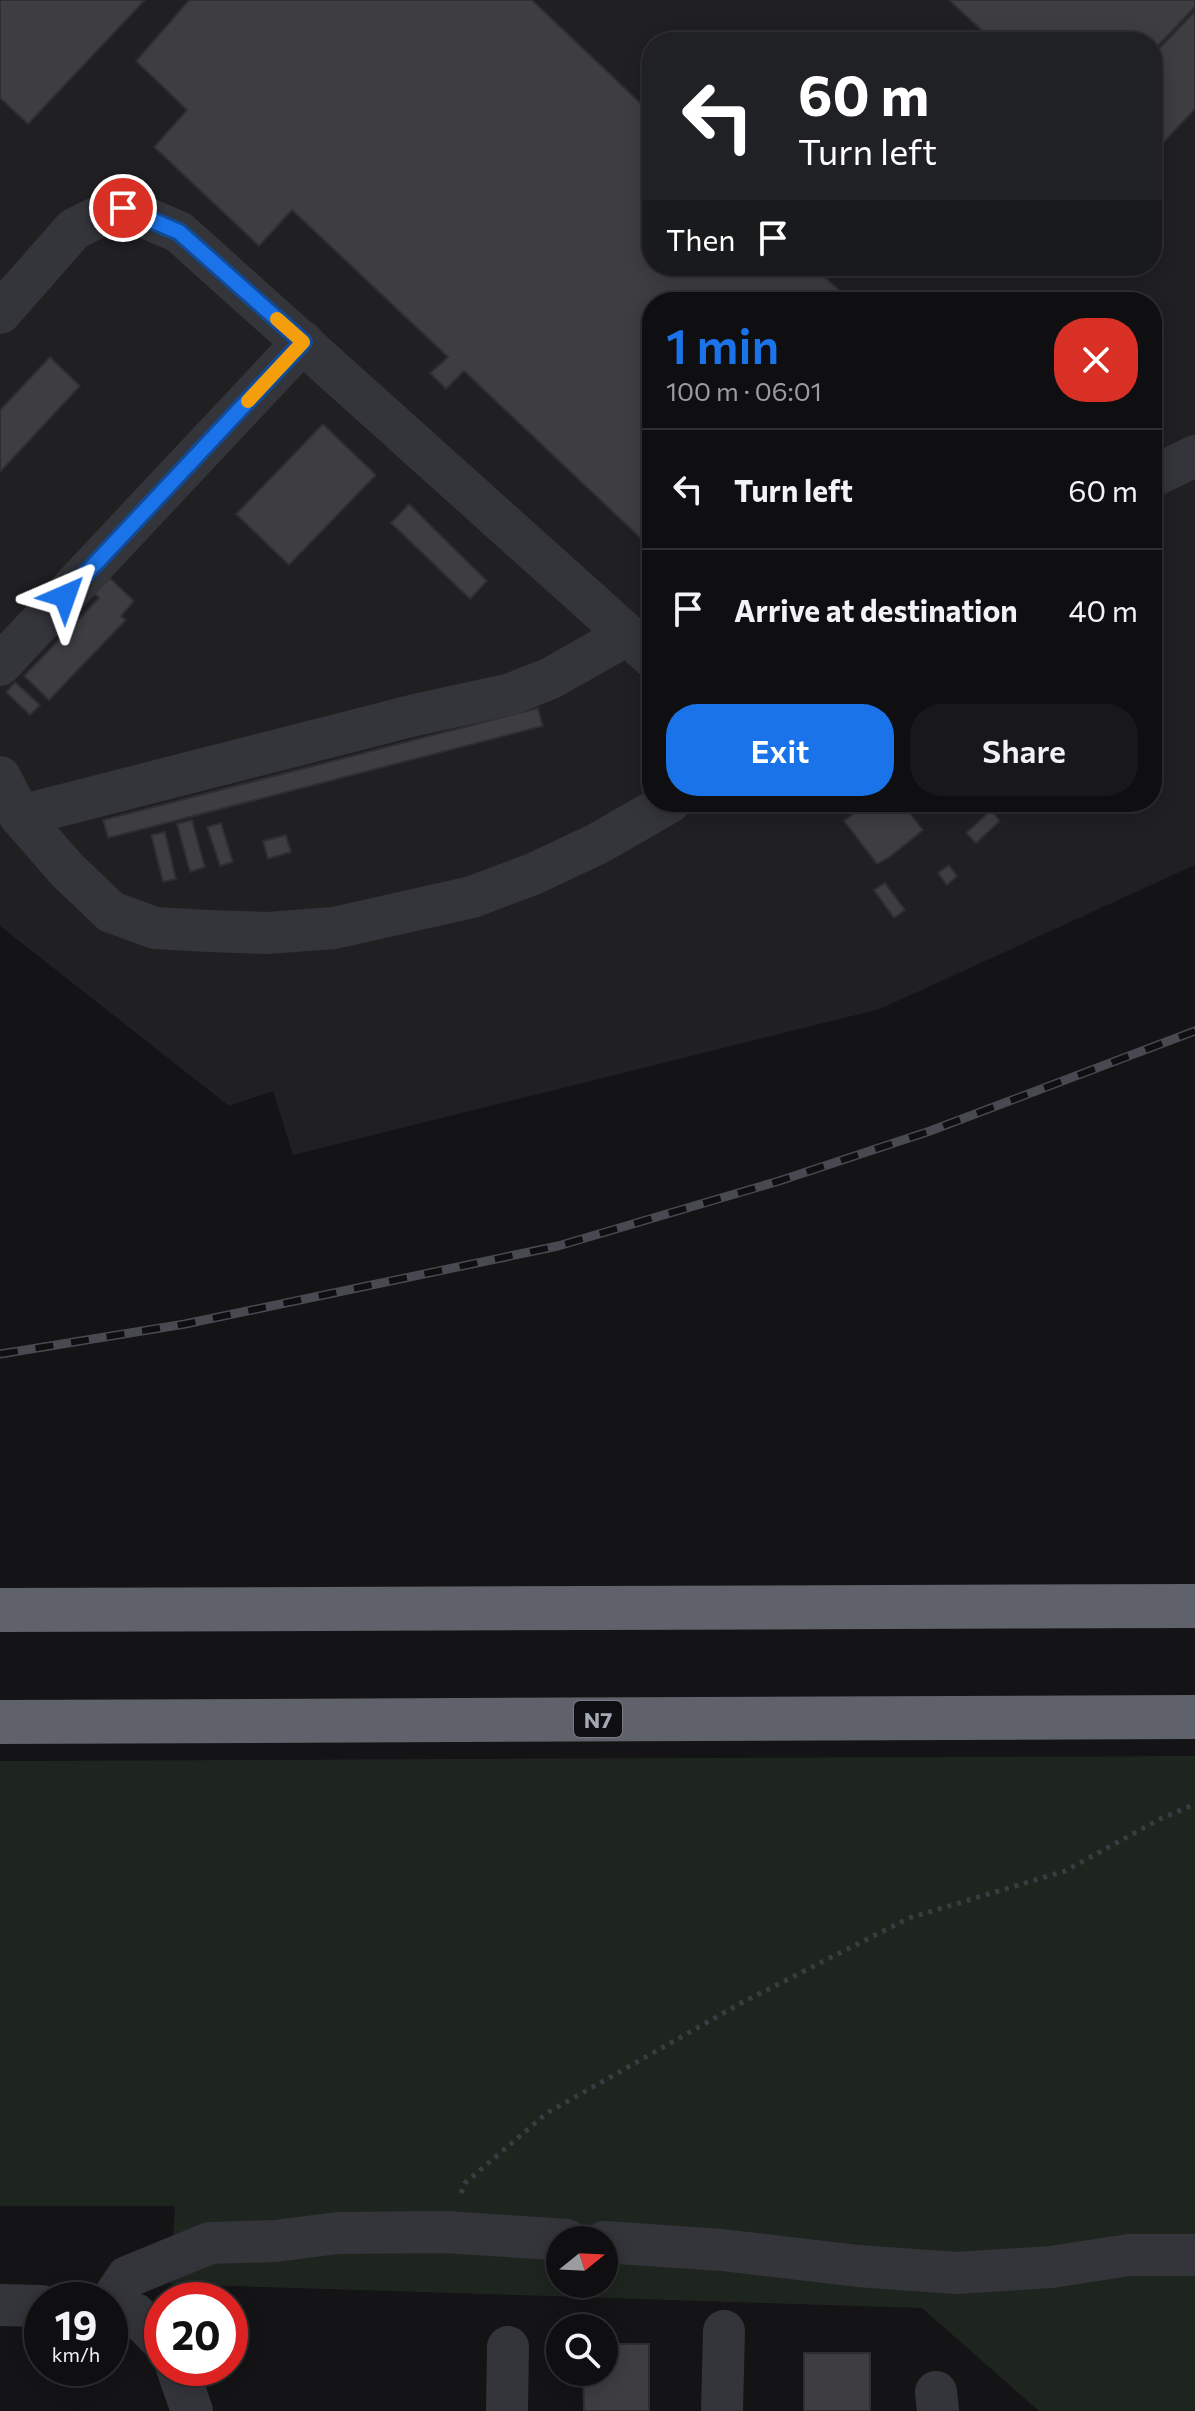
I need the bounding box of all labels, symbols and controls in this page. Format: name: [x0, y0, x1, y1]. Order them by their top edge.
text: 60 m: [798, 59, 929, 128]
icon: left: [666, 64, 770, 168]
text: Turn left: [798, 128, 937, 172]
pin: [89, 174, 157, 242]
icon: arrive: [101, 186, 145, 230]
icon: arrive: [751, 216, 795, 260]
text: Then: [666, 220, 735, 257]
text: 1 min: [666, 315, 779, 374]
button: close: [1054, 318, 1138, 402]
text: 100 m · 06:01: [666, 375, 822, 406]
icon: left: [666, 467, 710, 511]
text: Turn left: [734, 471, 853, 508]
text: 60 m: [1068, 471, 1138, 508]
position arrow: [23, 554, 107, 638]
icon: arrive: [666, 587, 710, 631]
text: Arrive at destination: [734, 591, 1018, 628]
text: 40 m: [1069, 591, 1138, 628]
button: Exit: [666, 704, 894, 796]
button: Share: [910, 704, 1138, 796]
road number: N7: [574, 1701, 622, 1737]
north arrow: [546, 2226, 618, 2298]
map controls: [546, 2226, 618, 2386]
speed limit sign: 20: [144, 2282, 248, 2386]
text: 19: [55, 2299, 97, 2348]
button: search: [546, 2314, 618, 2386]
text: km/h: [52, 2342, 100, 2366]

